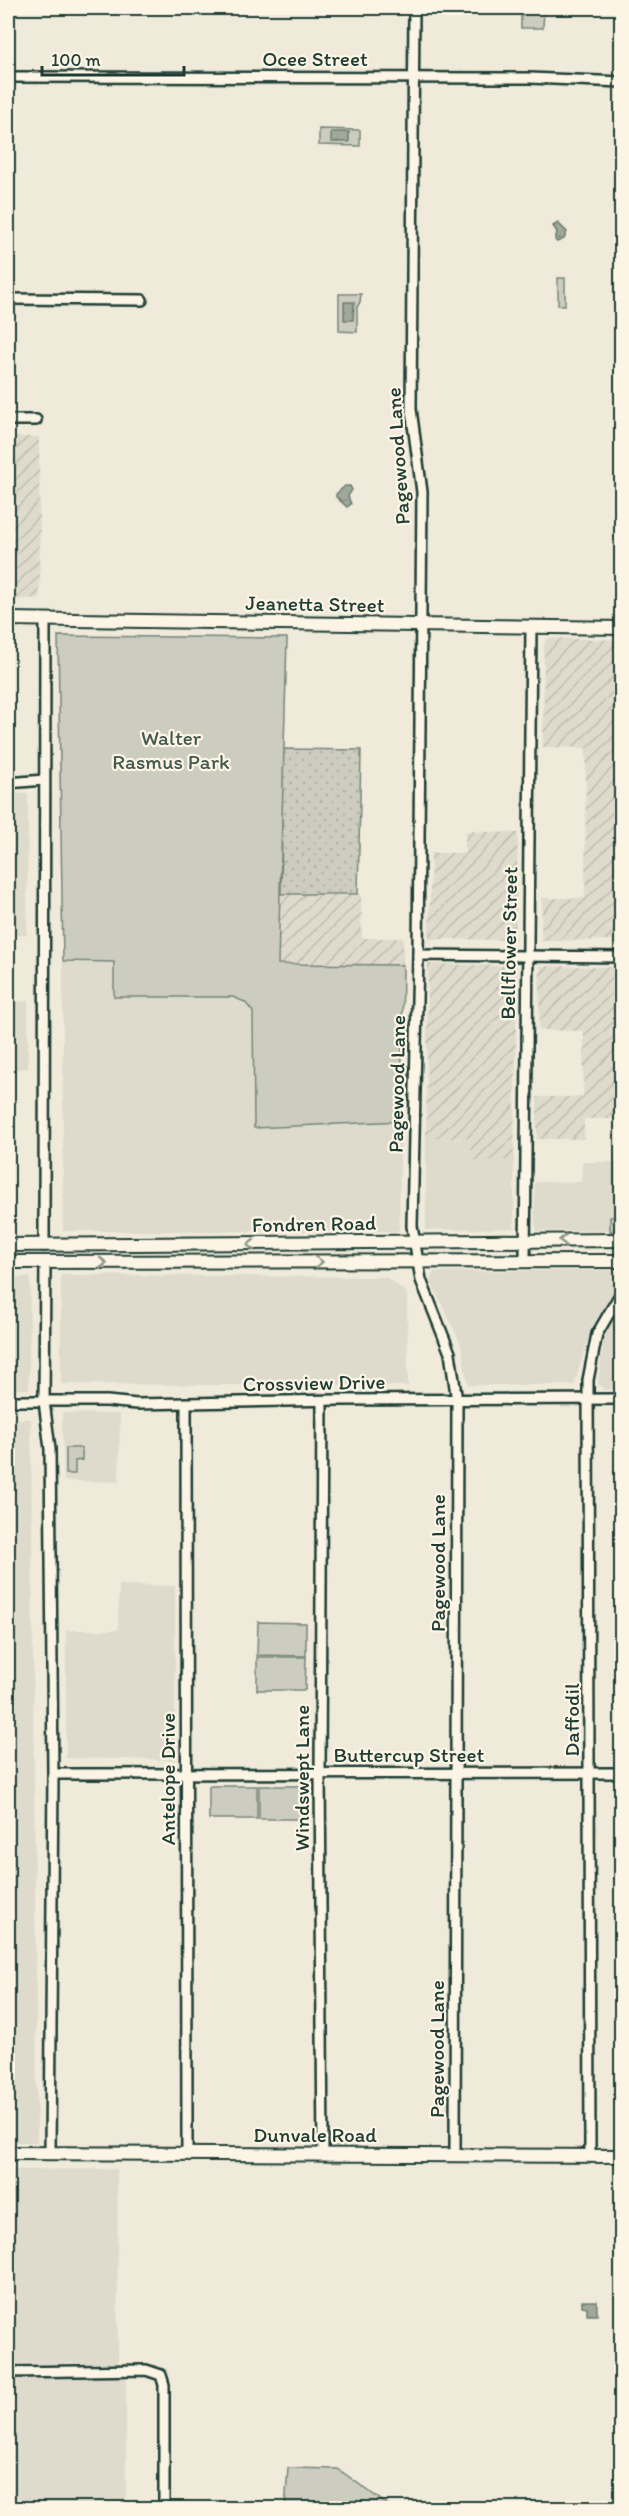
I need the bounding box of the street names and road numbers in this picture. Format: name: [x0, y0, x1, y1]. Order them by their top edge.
street label: Ocee Street: [262, 46, 368, 71]
street label: Pagewood Lane: [380, 386, 415, 526]
street label: Jeanetta Street: [245, 590, 385, 617]
street label: Bellflower Street: [495, 866, 522, 1020]
street label: Pagewood Lane: [383, 1015, 410, 1153]
street label: Fondren Road: [252, 1210, 376, 1237]
street label: Crossview Drive: [242, 1369, 386, 1396]
street label: Pagewood Lane: [425, 1494, 450, 1632]
street label: Daffodil: [559, 1683, 584, 1757]
street label: Windswept Lane: [289, 1705, 314, 1851]
street label: Antelope Drive: [155, 1713, 180, 1845]
street label: Buttercup Street: [333, 1742, 485, 1767]
street label: Pagewood Lane: [424, 1980, 449, 2118]
street label: Dunvale Road: [253, 2122, 377, 2147]

